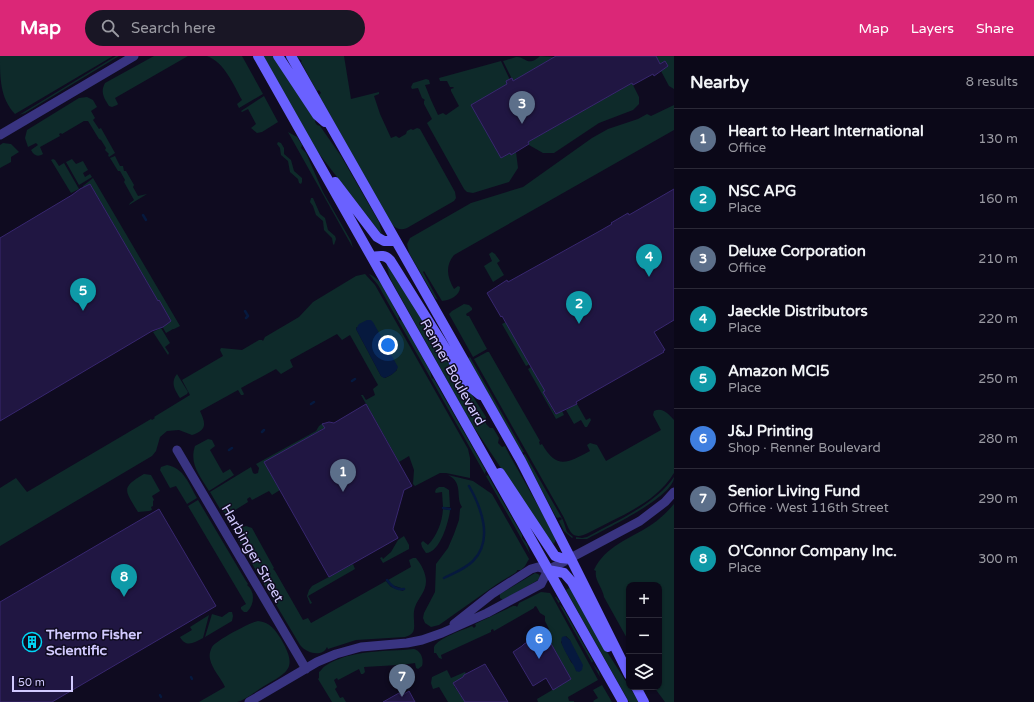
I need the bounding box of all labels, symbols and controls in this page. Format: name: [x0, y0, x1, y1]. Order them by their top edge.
search box: [85, 10, 365, 46]
text: Map: [20, 17, 61, 39]
icon: search: [99, 17, 121, 39]
text: Search here: [131, 19, 215, 37]
text: Map: [859, 20, 889, 37]
text: Layers: [911, 20, 954, 37]
text: Share: [976, 20, 1014, 37]
text: Nearby: [690, 72, 749, 93]
text: 8 results: [966, 74, 1018, 90]
pin: 3: [509, 91, 535, 124]
text: Heart to Heart International: [728, 122, 924, 140]
text: 1: [699, 131, 707, 147]
text: 130 m: [978, 131, 1018, 147]
text: Office: [728, 140, 766, 156]
text: NSC APG: [728, 182, 796, 200]
text: 2: [699, 191, 707, 207]
text: 160 m: [978, 191, 1018, 207]
text: Place: [728, 200, 761, 216]
text: Deluxe Corporation: [728, 242, 866, 260]
pin: 4: [636, 244, 662, 277]
text: 3: [699, 251, 707, 267]
text: 210 m: [978, 251, 1018, 267]
text: Office: [728, 260, 766, 276]
pin: 5: [70, 278, 96, 311]
pin: 2: [566, 291, 592, 324]
text: Jaeckle Distributors: [728, 302, 868, 320]
text: 4: [699, 311, 707, 327]
text: 220 m: [978, 311, 1018, 327]
street label: Renner Boulevard: [416, 316, 489, 428]
text: Place: [728, 320, 761, 336]
your location: [378, 335, 398, 355]
text: Amazon MCI5: [728, 362, 830, 380]
text: 5: [699, 371, 707, 387]
text: 250 m: [978, 371, 1018, 387]
text: Place: [728, 380, 761, 396]
text: J&J Printing: [728, 422, 813, 440]
text: 6: [699, 431, 707, 447]
text: 280 m: [978, 431, 1018, 447]
text: Shop · Renner Boulevard: [728, 440, 881, 456]
pin: 1: [330, 459, 356, 492]
text: Senior Living Fund: [728, 482, 860, 500]
text: 7: [699, 491, 707, 507]
text: 290 m: [978, 491, 1018, 507]
text: Office · West 116th Street: [728, 500, 889, 516]
street label: Harbinger Street: [218, 501, 288, 606]
text: O'Connor Company Inc.: [728, 542, 897, 560]
text: 8: [699, 551, 707, 567]
text: 300 m: [978, 551, 1018, 567]
text: Place: [728, 560, 761, 576]
pin: 8: [111, 564, 137, 597]
map controls: [626, 582, 662, 690]
button: +: [626, 582, 662, 618]
button: −: [626, 618, 662, 654]
place label: Thermo Fisher Scientific: [45, 626, 142, 659]
pin: 6: [526, 626, 552, 659]
building icon: Thermo Fisher Scientific: [21, 631, 43, 653]
button: layers: [626, 654, 662, 690]
pin: 7: [389, 664, 415, 697]
scale bar: [12, 674, 73, 693]
text: 50 m: [18, 676, 45, 689]

